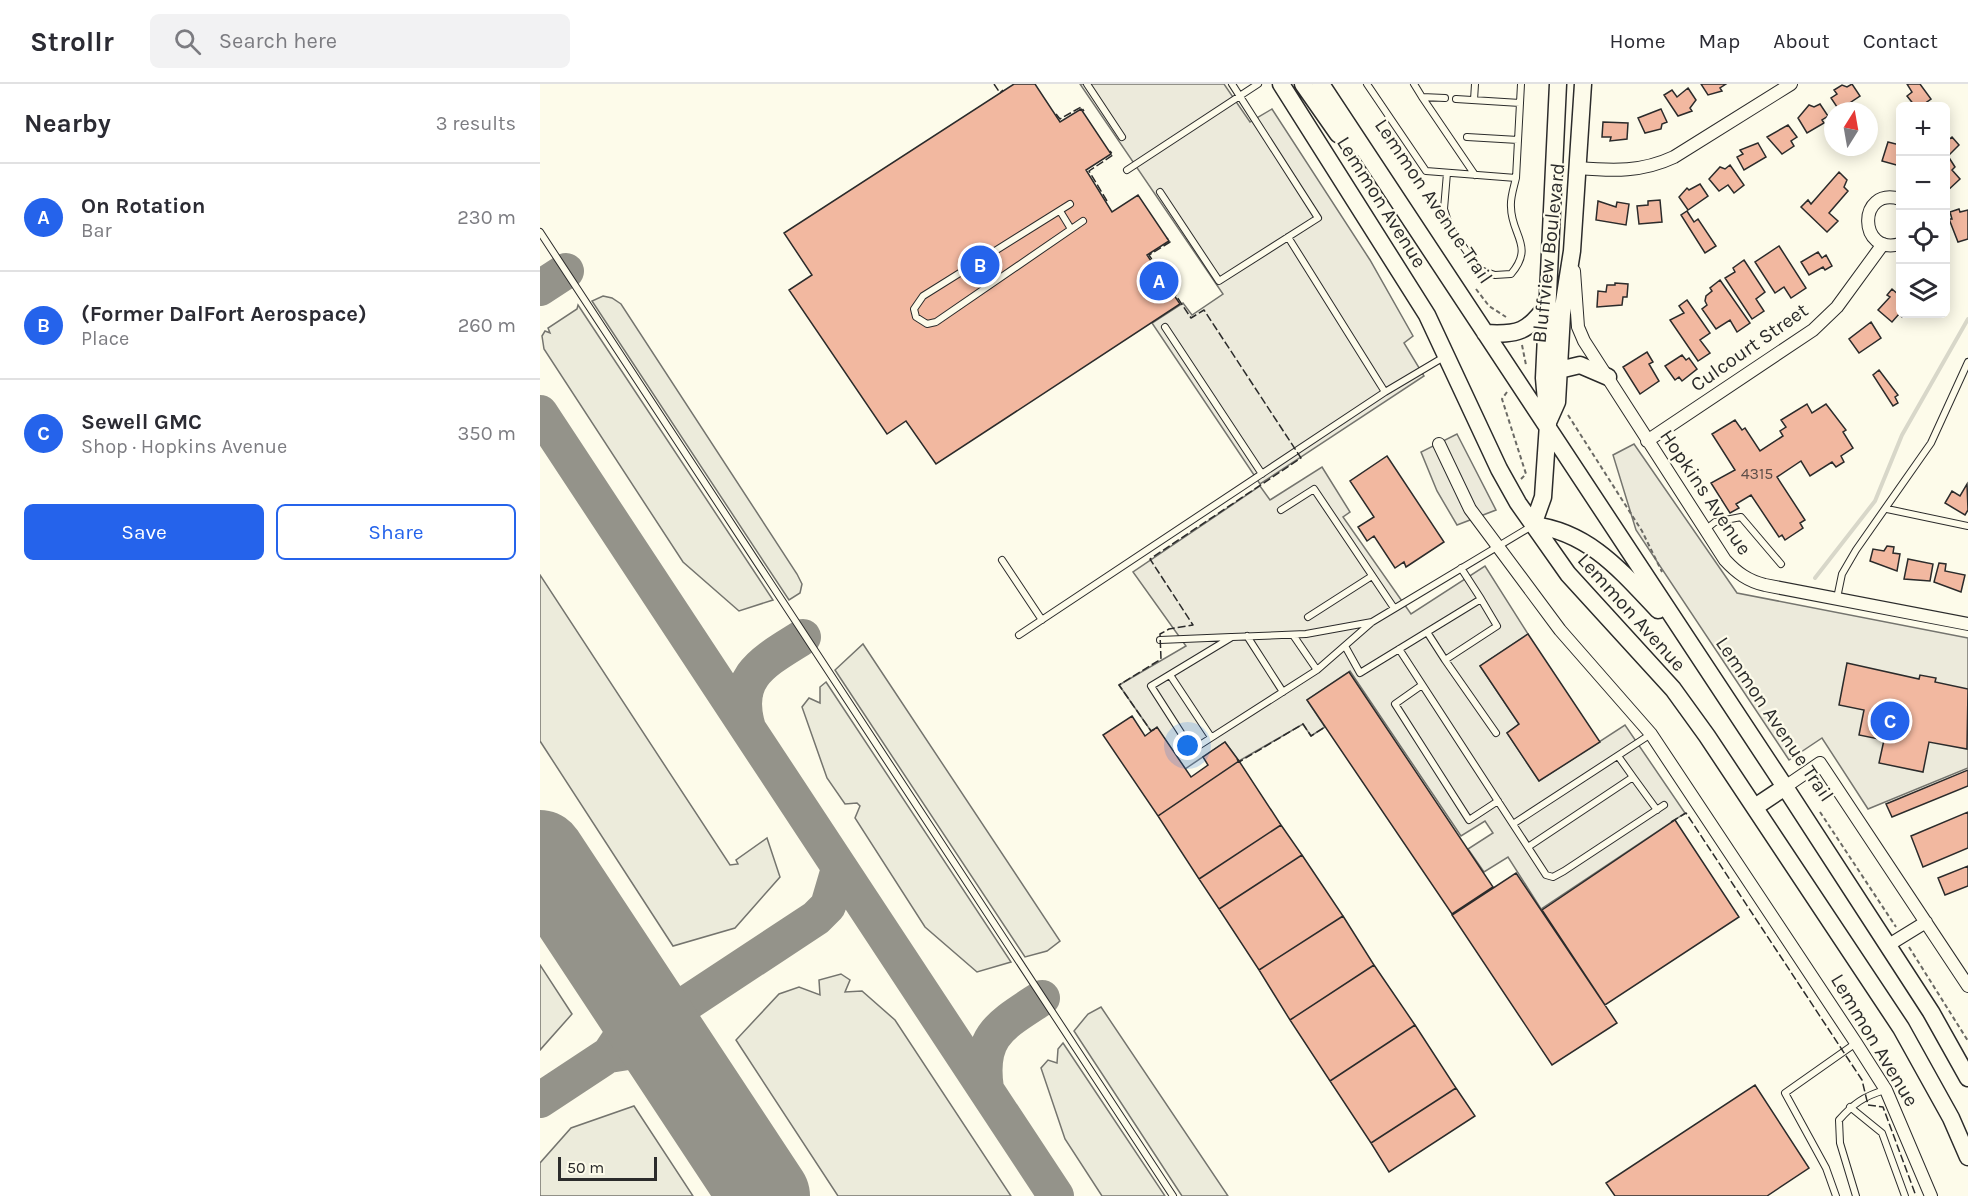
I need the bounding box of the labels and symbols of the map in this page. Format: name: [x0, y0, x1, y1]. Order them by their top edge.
north arrow: [1824, 102, 1878, 156]
street label: Lemmon Avenue Trail: [1370, 114, 1498, 288]
street label: Lemmon Avenue: [1332, 132, 1432, 272]
street label: Bluffview Boulevard: [1528, 162, 1569, 344]
pin: B: [960, 242, 1000, 288]
pin: A: [1140, 258, 1178, 304]
street label: Culcourt Street: [1686, 298, 1813, 396]
street label: Hopkins Avenue: [1655, 425, 1756, 559]
house number: 4315: [1741, 464, 1773, 483]
street label: Lemmon Avenue: [1573, 549, 1691, 676]
street label: Lemmon Avenue Trail: [1711, 633, 1838, 806]
pin: C: [1870, 698, 1910, 744]
your location: [1173, 731, 1202, 760]
street label: Lemmon Avenue: [1826, 970, 1923, 1111]
scale bar: [558, 1154, 657, 1182]

